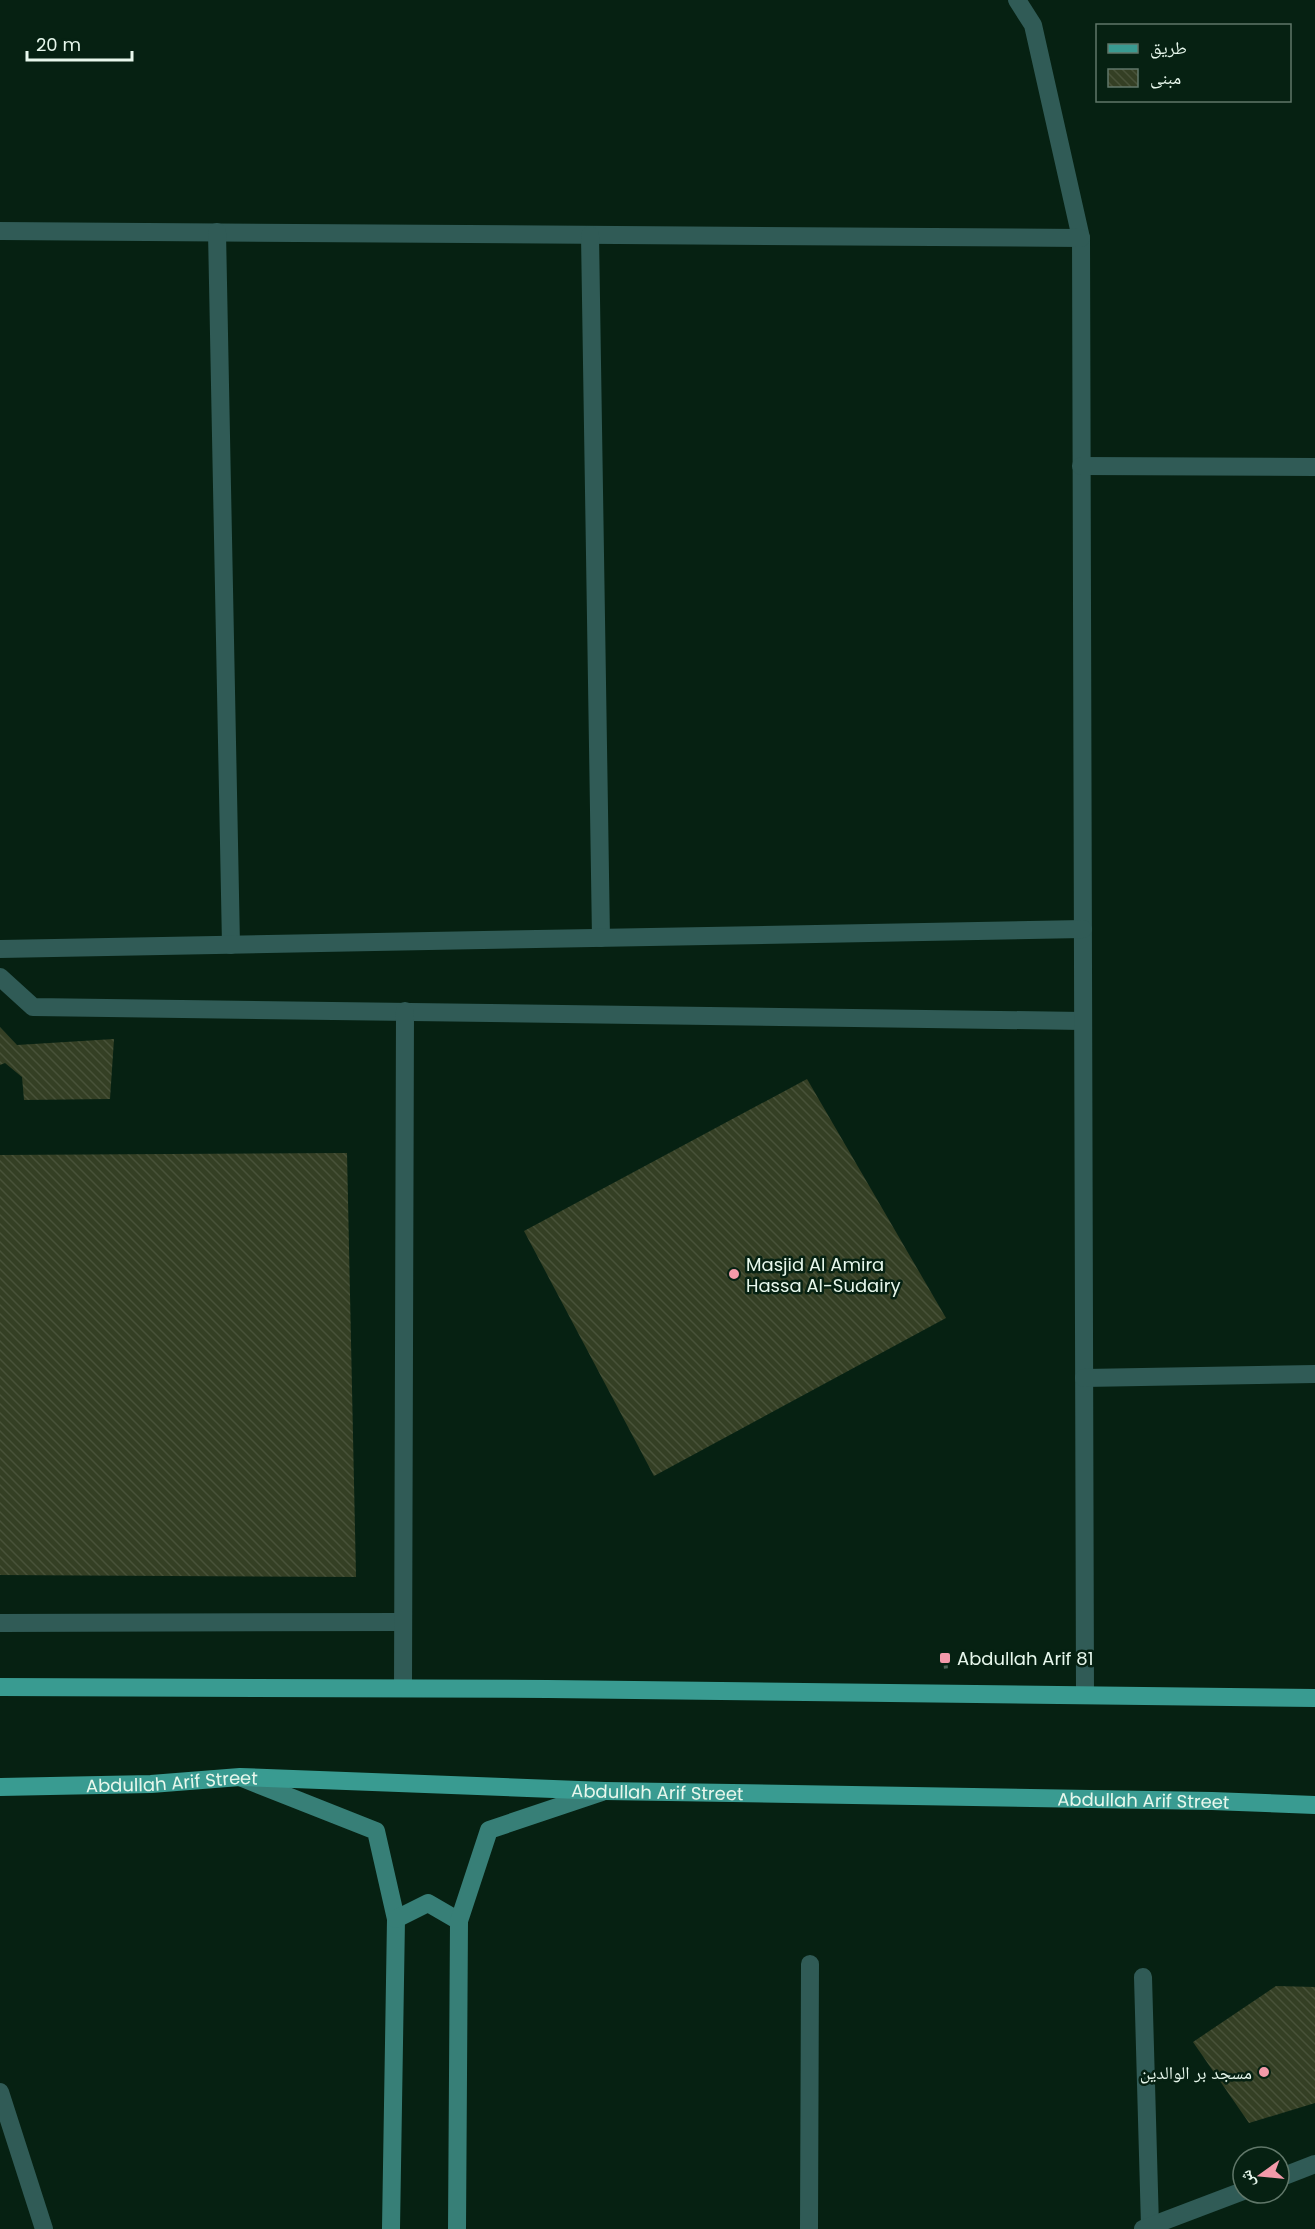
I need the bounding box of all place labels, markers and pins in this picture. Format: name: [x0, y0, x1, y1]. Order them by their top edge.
place label: Masjid Al Amira Hassa Al-Sudairy: [746, 1252, 901, 1298]
marker: Masjid Al Amira Hassa Al-Sudairy: [727, 1267, 741, 1281]
place label: Abdullah Arif 81: [957, 1646, 1093, 1671]
marker: Abdullah Arif 81: [938, 1651, 952, 1665]
place label: مسجد بر الوالدين: [1140, 2060, 1252, 2085]
marker: مسجد بر الوالدين: [1257, 2065, 1271, 2079]

